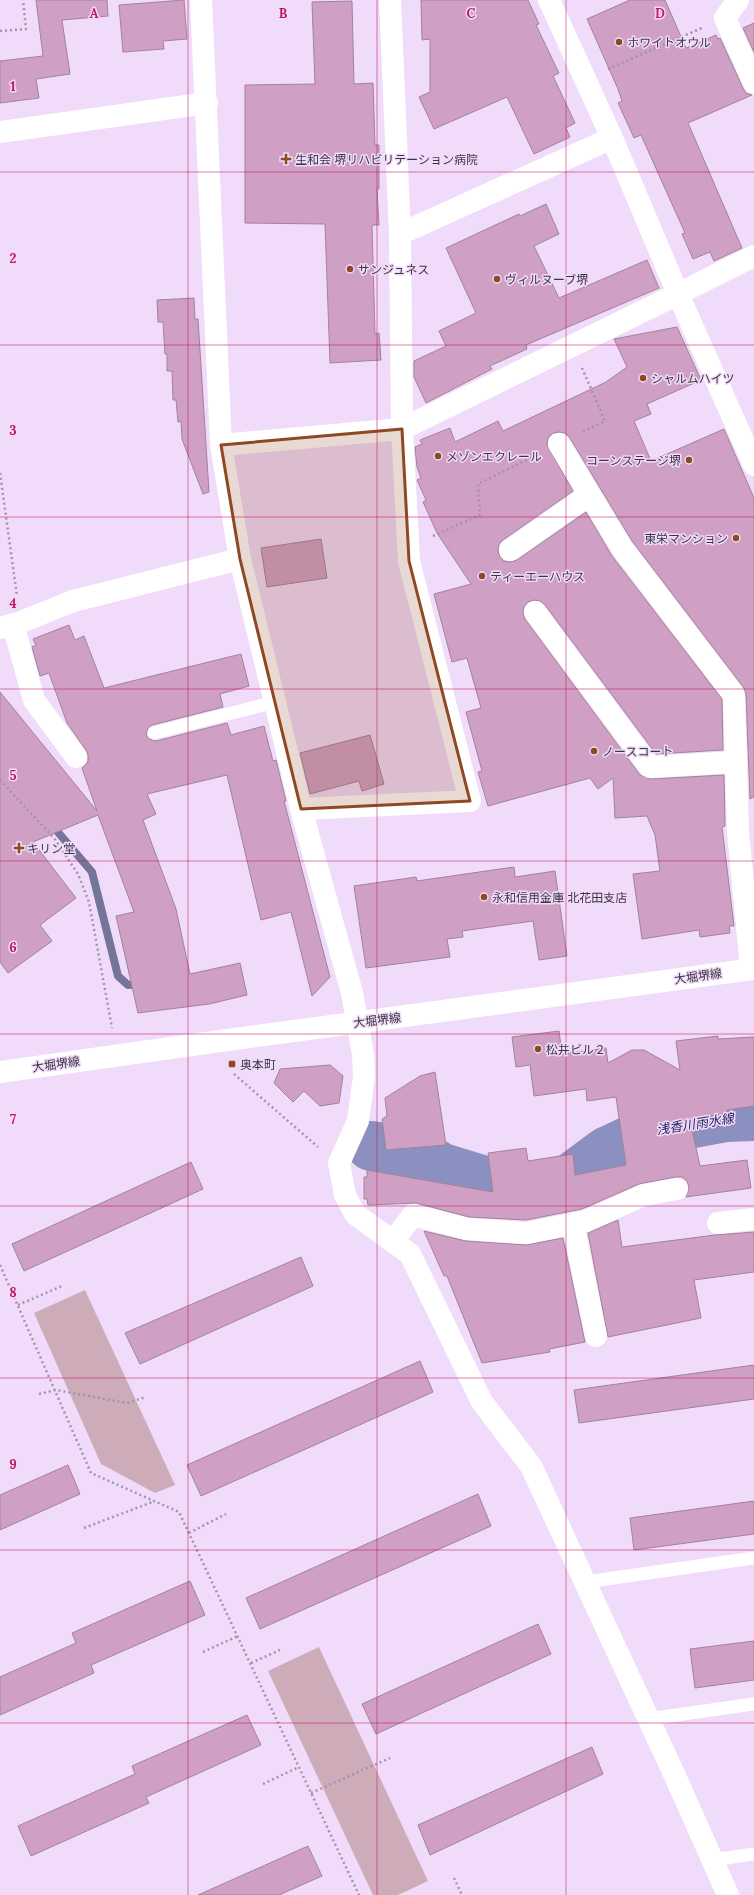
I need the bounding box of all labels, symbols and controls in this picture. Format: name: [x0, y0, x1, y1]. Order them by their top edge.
text: A: [90, 5, 99, 22]
text: B: [279, 5, 288, 22]
text: C: [467, 5, 476, 22]
text: D: [655, 5, 665, 22]
place label: ホワイトオウル: [627, 35, 711, 50]
marker: ホワイトオウル: [614, 37, 624, 47]
text: 1: [10, 78, 16, 95]
place label: 生和会 堺リハビリテーション病院: [295, 152, 478, 167]
marker: 生和会 堺リハビリテーション病院: [280, 153, 292, 165]
text: 2: [10, 250, 17, 267]
place label: サンジュネス: [358, 262, 429, 277]
marker: サンジュネス: [345, 264, 355, 274]
place label: ヴィルヌーブ堺: [505, 272, 588, 287]
marker: ヴィルヌーブ堺: [492, 274, 502, 284]
place label: シャルムハイツ: [651, 371, 735, 386]
marker: シャルムハイツ: [638, 373, 648, 383]
text: 3: [9, 422, 17, 439]
place label: メゾンエクレール: [446, 449, 542, 464]
marker: メゾンエクレール: [433, 451, 443, 461]
place label: コーンステージ堺: [586, 453, 681, 468]
marker: コーンステージ堺: [684, 455, 694, 465]
place label: 東栄マンション: [644, 531, 728, 546]
marker: 東栄マンション: [731, 533, 741, 543]
place label: ティーエーハウス: [490, 569, 585, 584]
marker: ティーエーハウス: [477, 571, 487, 581]
text: 4: [9, 595, 17, 612]
place label: ノースコート: [602, 744, 673, 759]
marker: ノースコート: [589, 746, 599, 756]
text: 5: [9, 767, 17, 784]
place label: キリン堂: [27, 841, 75, 856]
marker: キリン堂: [14, 843, 24, 853]
place label: 永和信用金庫 北花田支店: [492, 890, 627, 905]
marker: 永和信用金庫 北花田支店: [479, 892, 489, 902]
text: 6: [9, 939, 17, 956]
street label: 大堀堺線: [673, 965, 723, 987]
street label: 大堀堺線: [352, 1010, 402, 1030]
place label: 松井ビル２: [546, 1042, 606, 1057]
marker: 松井ビル２: [533, 1044, 543, 1054]
street label: 大堀堺線: [31, 1053, 81, 1075]
place label: 奥本町: [240, 1057, 276, 1072]
marker: 奥本町: [227, 1059, 237, 1069]
water label: 浅香川雨水線: [655, 1109, 737, 1138]
text: 7: [10, 1111, 16, 1128]
text: 8: [9, 1284, 17, 1301]
text: 9: [9, 1456, 17, 1473]

